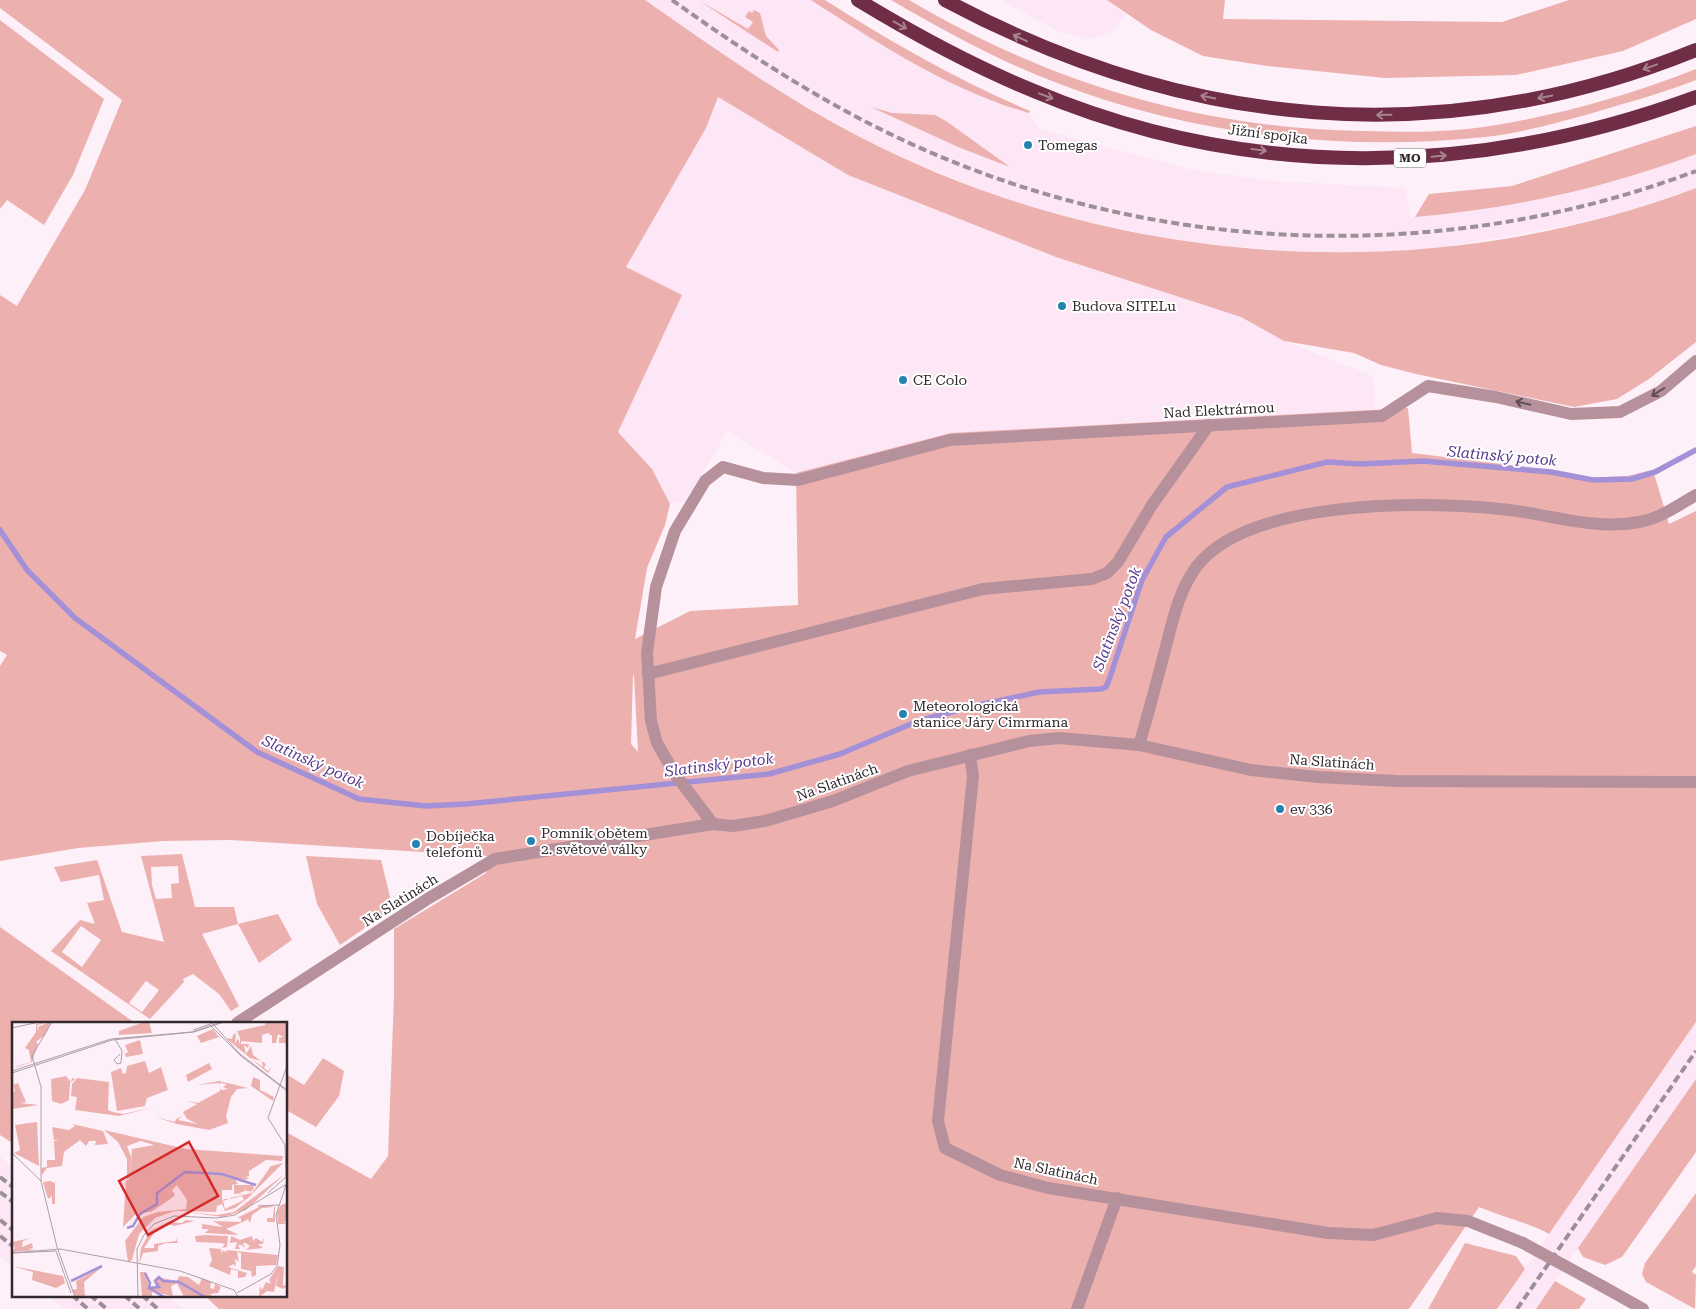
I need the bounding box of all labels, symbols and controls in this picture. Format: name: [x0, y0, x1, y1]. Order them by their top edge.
one-way arrow: [892, 20, 907, 30]
one-way arrow: [1013, 33, 1028, 42]
one-way arrow: [1643, 63, 1659, 72]
one-way arrow: [1037, 92, 1053, 101]
one-way arrow: [1200, 92, 1216, 102]
one-way arrow: [1538, 93, 1554, 102]
one-way arrow: [1377, 110, 1393, 120]
street label: Jižní spojka: [1227, 121, 1309, 147]
place label: Tomegas: [1038, 137, 1098, 153]
marker: Tomegas: [1022, 139, 1034, 151]
one-way arrow: [1251, 146, 1267, 156]
road number: MO: [1394, 148, 1426, 168]
one-way arrow: [1430, 151, 1446, 161]
place label: Budova SITELu: [1072, 298, 1176, 314]
marker: Budova SITELu: [1056, 300, 1068, 312]
place label: CE Colo: [913, 372, 967, 388]
marker: CE Colo: [897, 374, 909, 386]
one-way arrow: [1652, 387, 1666, 397]
one-way arrow: [1516, 398, 1532, 407]
street label: Nad Elektrárnou: [1163, 399, 1275, 421]
water label: Slatinský potok: [1446, 442, 1558, 470]
water label: Slatinský potok: [1089, 564, 1145, 674]
place label: Meteorologická stanice Járy Cimrmana: [913, 698, 1068, 730]
marker: Meteorologická stanice Járy Cimrmana: [897, 708, 909, 720]
water label: Slatinský potok: [258, 731, 368, 793]
water label: Slatinský potok: [662, 749, 775, 781]
street label: Na Slatinách: [1289, 751, 1375, 773]
street label: Na Slatinách: [794, 760, 880, 804]
place label: ev 336: [1290, 801, 1333, 817]
marker: ev 336: [1274, 803, 1286, 815]
place label: Pomník obětem 2. světové války: [541, 825, 648, 857]
place label: Dobíječka telefonů: [426, 828, 495, 860]
marker: Pomník obětem 2. světové války: [525, 835, 537, 847]
marker: Dobíječka telefonů: [410, 838, 422, 850]
street label: Na Slatinách: [359, 871, 441, 929]
inset map: [12, 1022, 288, 1296]
street label: Na Slatinách: [1012, 1154, 1100, 1188]

